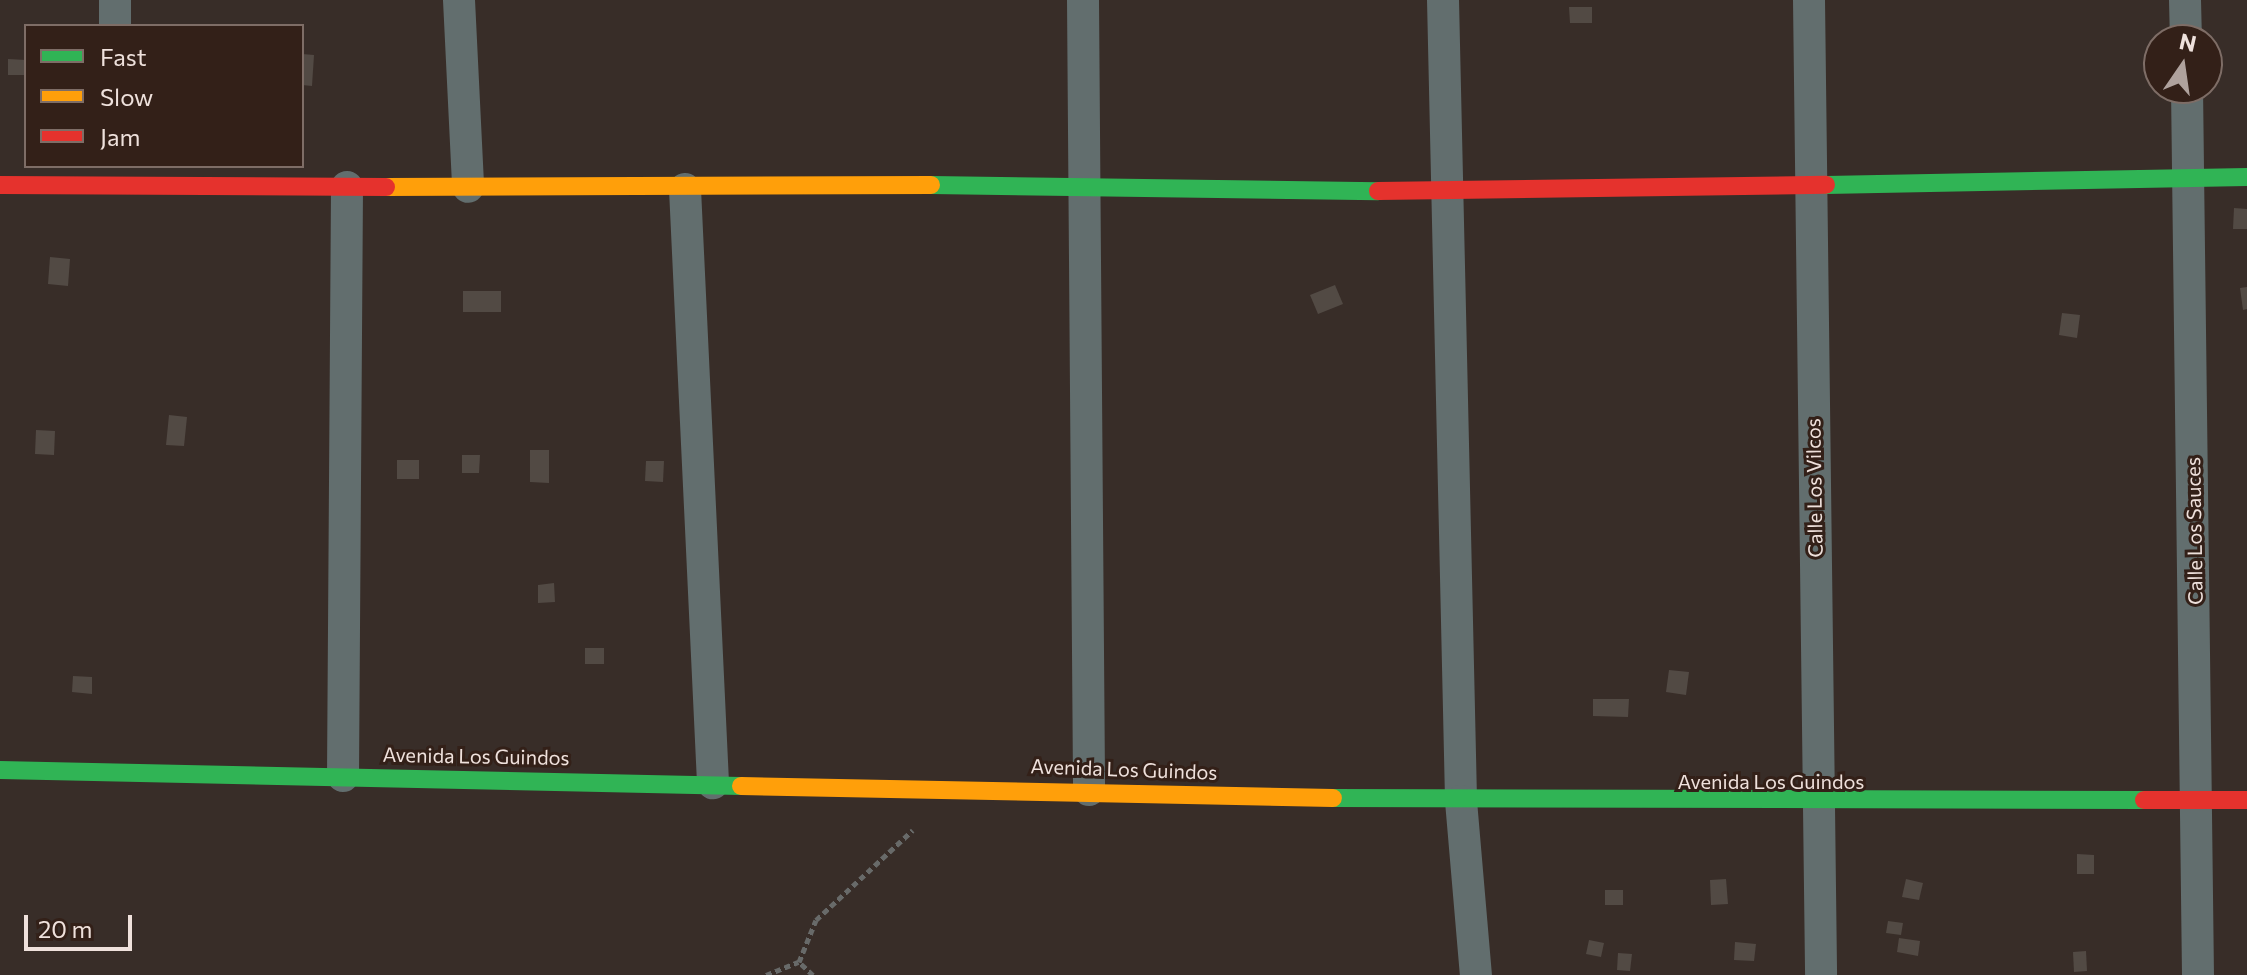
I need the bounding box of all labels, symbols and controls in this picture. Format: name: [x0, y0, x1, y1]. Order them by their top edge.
legend: [24, 24, 304, 168]
north arrow: [2143, 24, 2223, 104]
text: N: [2177, 27, 2199, 57]
text: Fast: [100, 42, 147, 71]
text: Slow: [100, 82, 153, 111]
text: Jam: [100, 122, 140, 151]
street label: Calle Los Vilcos: [1801, 418, 1827, 558]
street label: Calle Los Sauces: [2181, 457, 2207, 605]
street label: Avenida Los Guindos: [382, 742, 570, 770]
street label: Avenida Los Guindos: [1030, 754, 1218, 784]
street label: Avenida Los Guindos: [1678, 769, 1864, 793]
scale bar: [28, 899, 136, 949]
text: 20 m: [38, 914, 92, 943]

